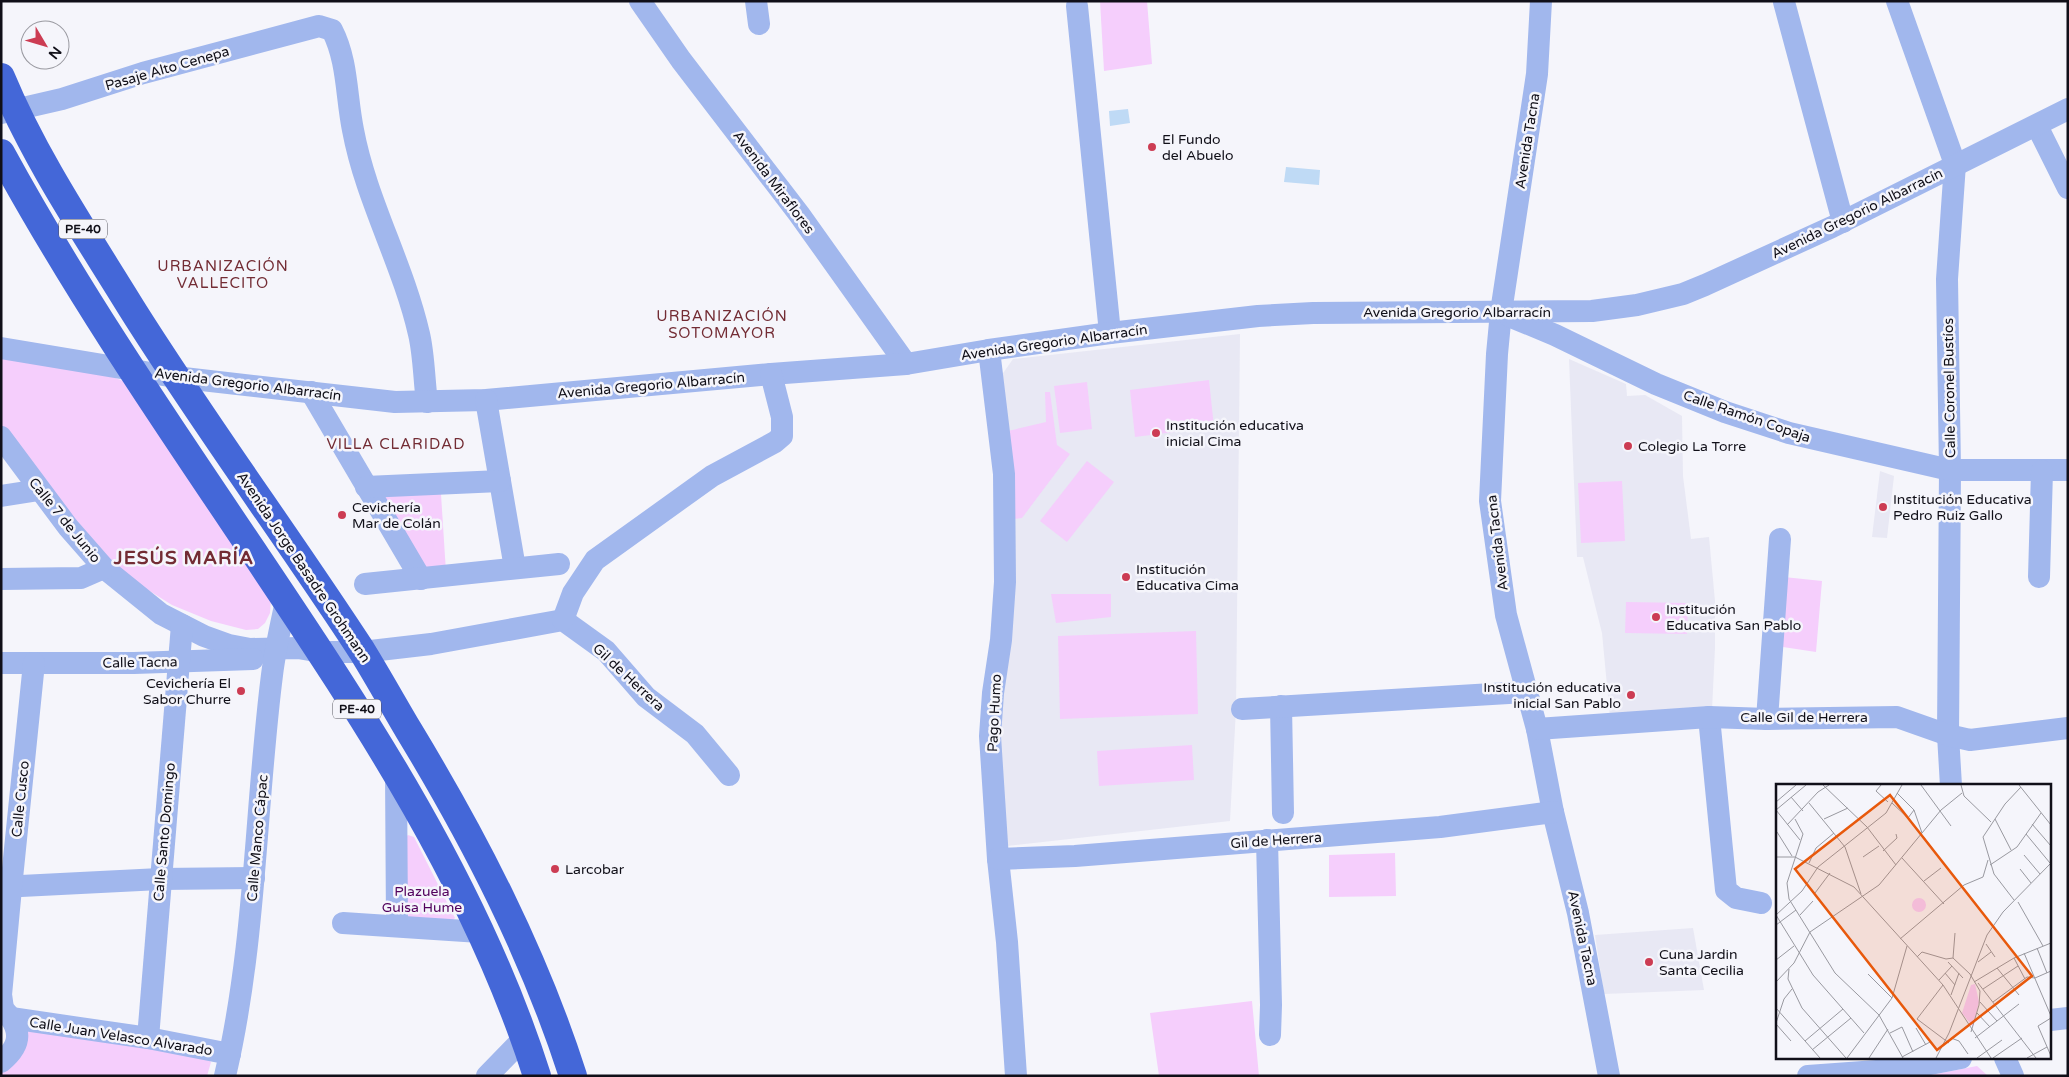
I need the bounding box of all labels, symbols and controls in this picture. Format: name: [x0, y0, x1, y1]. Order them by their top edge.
north arrow: [20, 20, 70, 70]
text: N: [45, 43, 65, 62]
street label: Pasaje Alto Cenepa: [103, 43, 231, 94]
street label: Avenida Tacna: [1512, 92, 1543, 190]
street label: Avenida Miraflores: [729, 127, 818, 237]
place label: El Fundo del Abuelo: [1162, 131, 1234, 164]
marker: El Fundo del Abuelo: [1146, 141, 1158, 153]
street label: Avenida Gregorio Albarracín: [1769, 165, 1946, 262]
road number: PE-40: [59, 220, 107, 238]
district label: URBANIZACIÓN VALLECITO: [157, 257, 289, 292]
street label: Avenida Gregorio Albarracín: [1363, 304, 1551, 321]
district label: URBANIZACIÓN SOTOMAYOR: [656, 307, 788, 342]
street label: Calle Coronel Bustíos: [1940, 317, 1959, 458]
street label: Avenida Gregorio Albarracín: [960, 321, 1148, 364]
street label: Avenida Gregorio Albarracín: [154, 365, 342, 404]
street label: Avenida Gregorio Albarracín: [557, 369, 746, 402]
street label: Calle Ramón Copaja: [1681, 387, 1813, 446]
place label: Institución educativa inicial Cima: [1166, 417, 1304, 450]
marker: Institución educativa inicial Cima: [1150, 427, 1162, 439]
district label: VILLA CLARIDAD: [326, 435, 466, 453]
place label: Colegio La Torre: [1638, 438, 1746, 455]
marker: Colegio La Torre: [1622, 440, 1634, 452]
street label: Avenida Jorge Basadre Grohmann: [233, 469, 374, 666]
street label: Calle 7 de Junio: [25, 474, 104, 566]
place label: Institución Educativa Pedro Ruiz Gallo: [1893, 491, 2032, 524]
street label: Avenida Tacna: [1483, 494, 1512, 592]
place label: Cevichería Mar de Colán: [352, 499, 441, 532]
marker: Institución Educativa Pedro Ruiz Gallo: [1877, 501, 1889, 513]
marker: Cevichería Mar de Colán: [336, 509, 348, 521]
district label: JESÚS MARÍA: [113, 546, 254, 569]
place label: Institución Educativa Cima: [1136, 561, 1239, 594]
marker: Institución Educativa Cima: [1120, 571, 1132, 583]
place label: Institución Educativa San Pablo: [1666, 601, 1801, 634]
marker: Institución Educativa San Pablo: [1650, 611, 1662, 623]
street label: Gil de Herrera: [589, 640, 668, 715]
street label: Calle Tacna: [102, 653, 178, 672]
street label: Pago Humo: [984, 674, 1005, 753]
place label: Cevichería El Sabor Churre: [143, 675, 231, 708]
place label: Institución educativa inicial San Pablo: [1483, 679, 1621, 712]
marker: Cevichería El Sabor Churre: [235, 685, 247, 697]
marker: Institución educativa inicial San Pablo: [1625, 689, 1637, 701]
road number: PE-40: [333, 700, 381, 719]
street label: Calle Gil de Herrera: [1740, 709, 1868, 726]
street label: Calle Cusco: [8, 760, 33, 838]
street label: Calle Santo Domingo: [150, 762, 179, 902]
street label: Calle Manco Cápac: [243, 774, 272, 902]
inset map: [1776, 784, 2052, 1060]
street label: Gil de Herrera: [1230, 829, 1322, 852]
place label: Larcobar: [565, 861, 625, 878]
marker: Larcobar: [549, 863, 561, 875]
park label: Plazuela Guisa Hume: [382, 883, 462, 916]
street label: Avenida Tacna: [1564, 889, 1601, 987]
place label: Cuna Jardin Santa Cecilia: [1659, 946, 1744, 979]
marker: Cuna Jardin Santa Cecilia: [1643, 956, 1655, 968]
street label: Calle Juan Velasco Alvarado: [28, 1014, 214, 1059]

